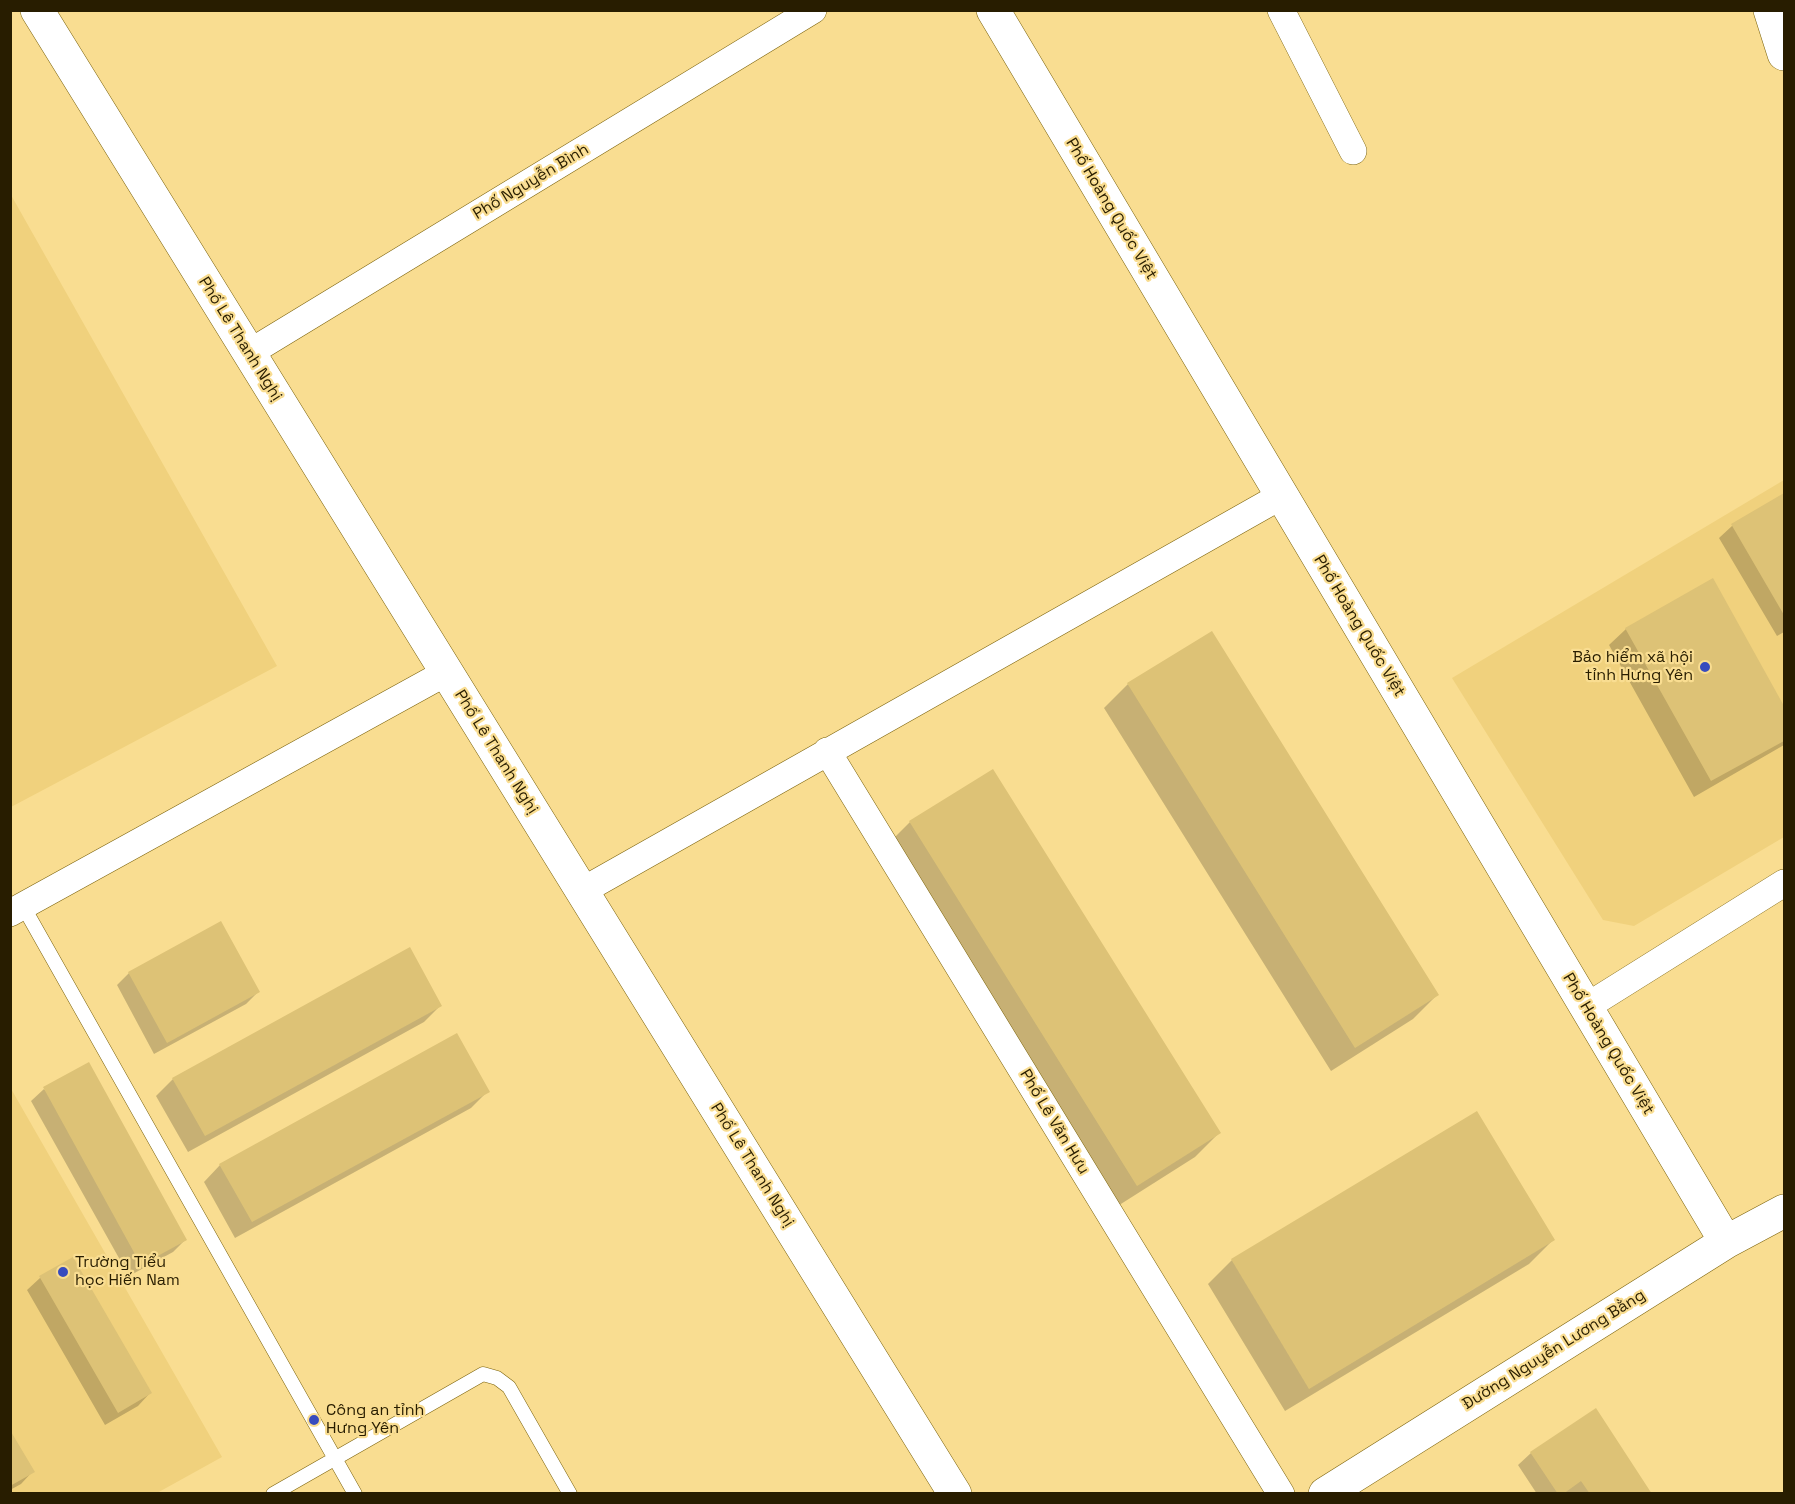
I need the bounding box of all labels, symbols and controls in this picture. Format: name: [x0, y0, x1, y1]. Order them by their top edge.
street label: Phố Hoàng Quốc Việt: [1061, 135, 1161, 283]
street label: Phố Nguyễn Bình: [470, 140, 592, 224]
street label: Phố Lê Thanh Nghị: [194, 274, 286, 404]
street label: Phố Hoàng Quốc Việt: [1309, 552, 1409, 700]
place label: Bảo hiểm xã hội tỉnh Hưng Yên: [1572, 648, 1693, 686]
marker: Bảo hiểm xã hội tỉnh Hưng Yên: [1698, 660, 1712, 674]
street label: Phố Lê Thanh Nghị: [450, 687, 542, 817]
street label: Phố Hoàng Quốc Việt: [1558, 970, 1658, 1118]
street label: Phố Lê Văn Hưu: [1015, 1066, 1093, 1178]
street label: Phố Lê Thanh Nghị: [706, 1100, 798, 1230]
place label: Trường Tiểu học Hiến Nam: [75, 1253, 180, 1291]
marker: Trường Tiểu học Hiến Nam: [56, 1265, 70, 1279]
street label: Đường Nguyễn Lương Bằng: [1459, 1286, 1649, 1414]
place label: Công an tỉnh Hưng Yên: [326, 1401, 424, 1439]
marker: Công an tỉnh Hưng Yên: [307, 1413, 321, 1427]

